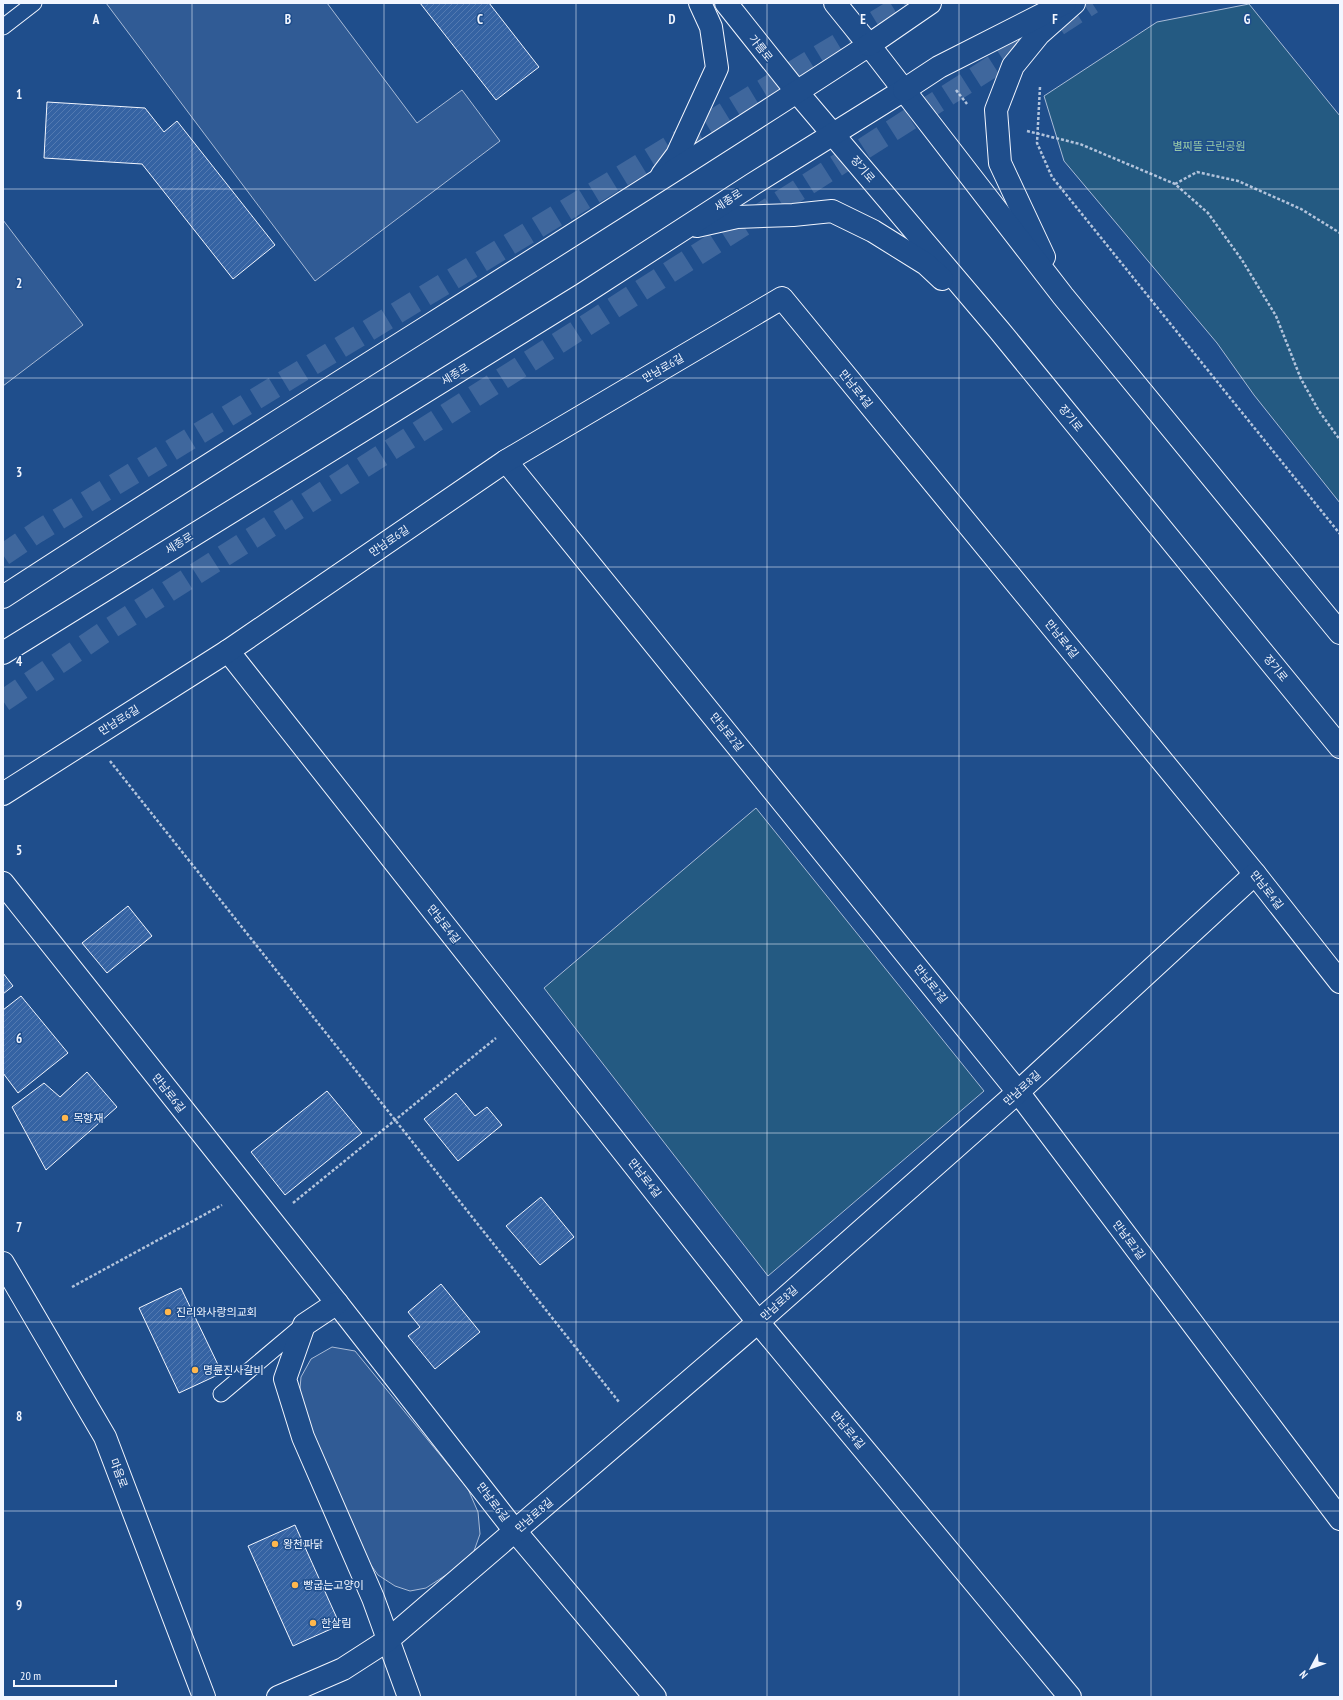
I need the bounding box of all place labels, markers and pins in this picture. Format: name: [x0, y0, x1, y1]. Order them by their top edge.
place label: 목향재: [73, 1111, 103, 1125]
marker: 목향재: [60, 1113, 70, 1123]
place label: 진리와사랑의교회: [176, 1305, 257, 1319]
marker: 진리와사랑의교회: [163, 1307, 173, 1317]
place label: 명륜진사갈비: [203, 1363, 264, 1377]
marker: 명륜진사갈비: [190, 1365, 200, 1375]
place label: 왕천파닭: [283, 1537, 323, 1551]
marker: 왕천파닭: [270, 1539, 280, 1549]
place label: 빵굽는고양이: [303, 1578, 364, 1592]
marker: 빵굽는고양이: [290, 1580, 300, 1590]
place label: 한살림: [321, 1616, 351, 1630]
marker: 한살림: [308, 1618, 318, 1628]

